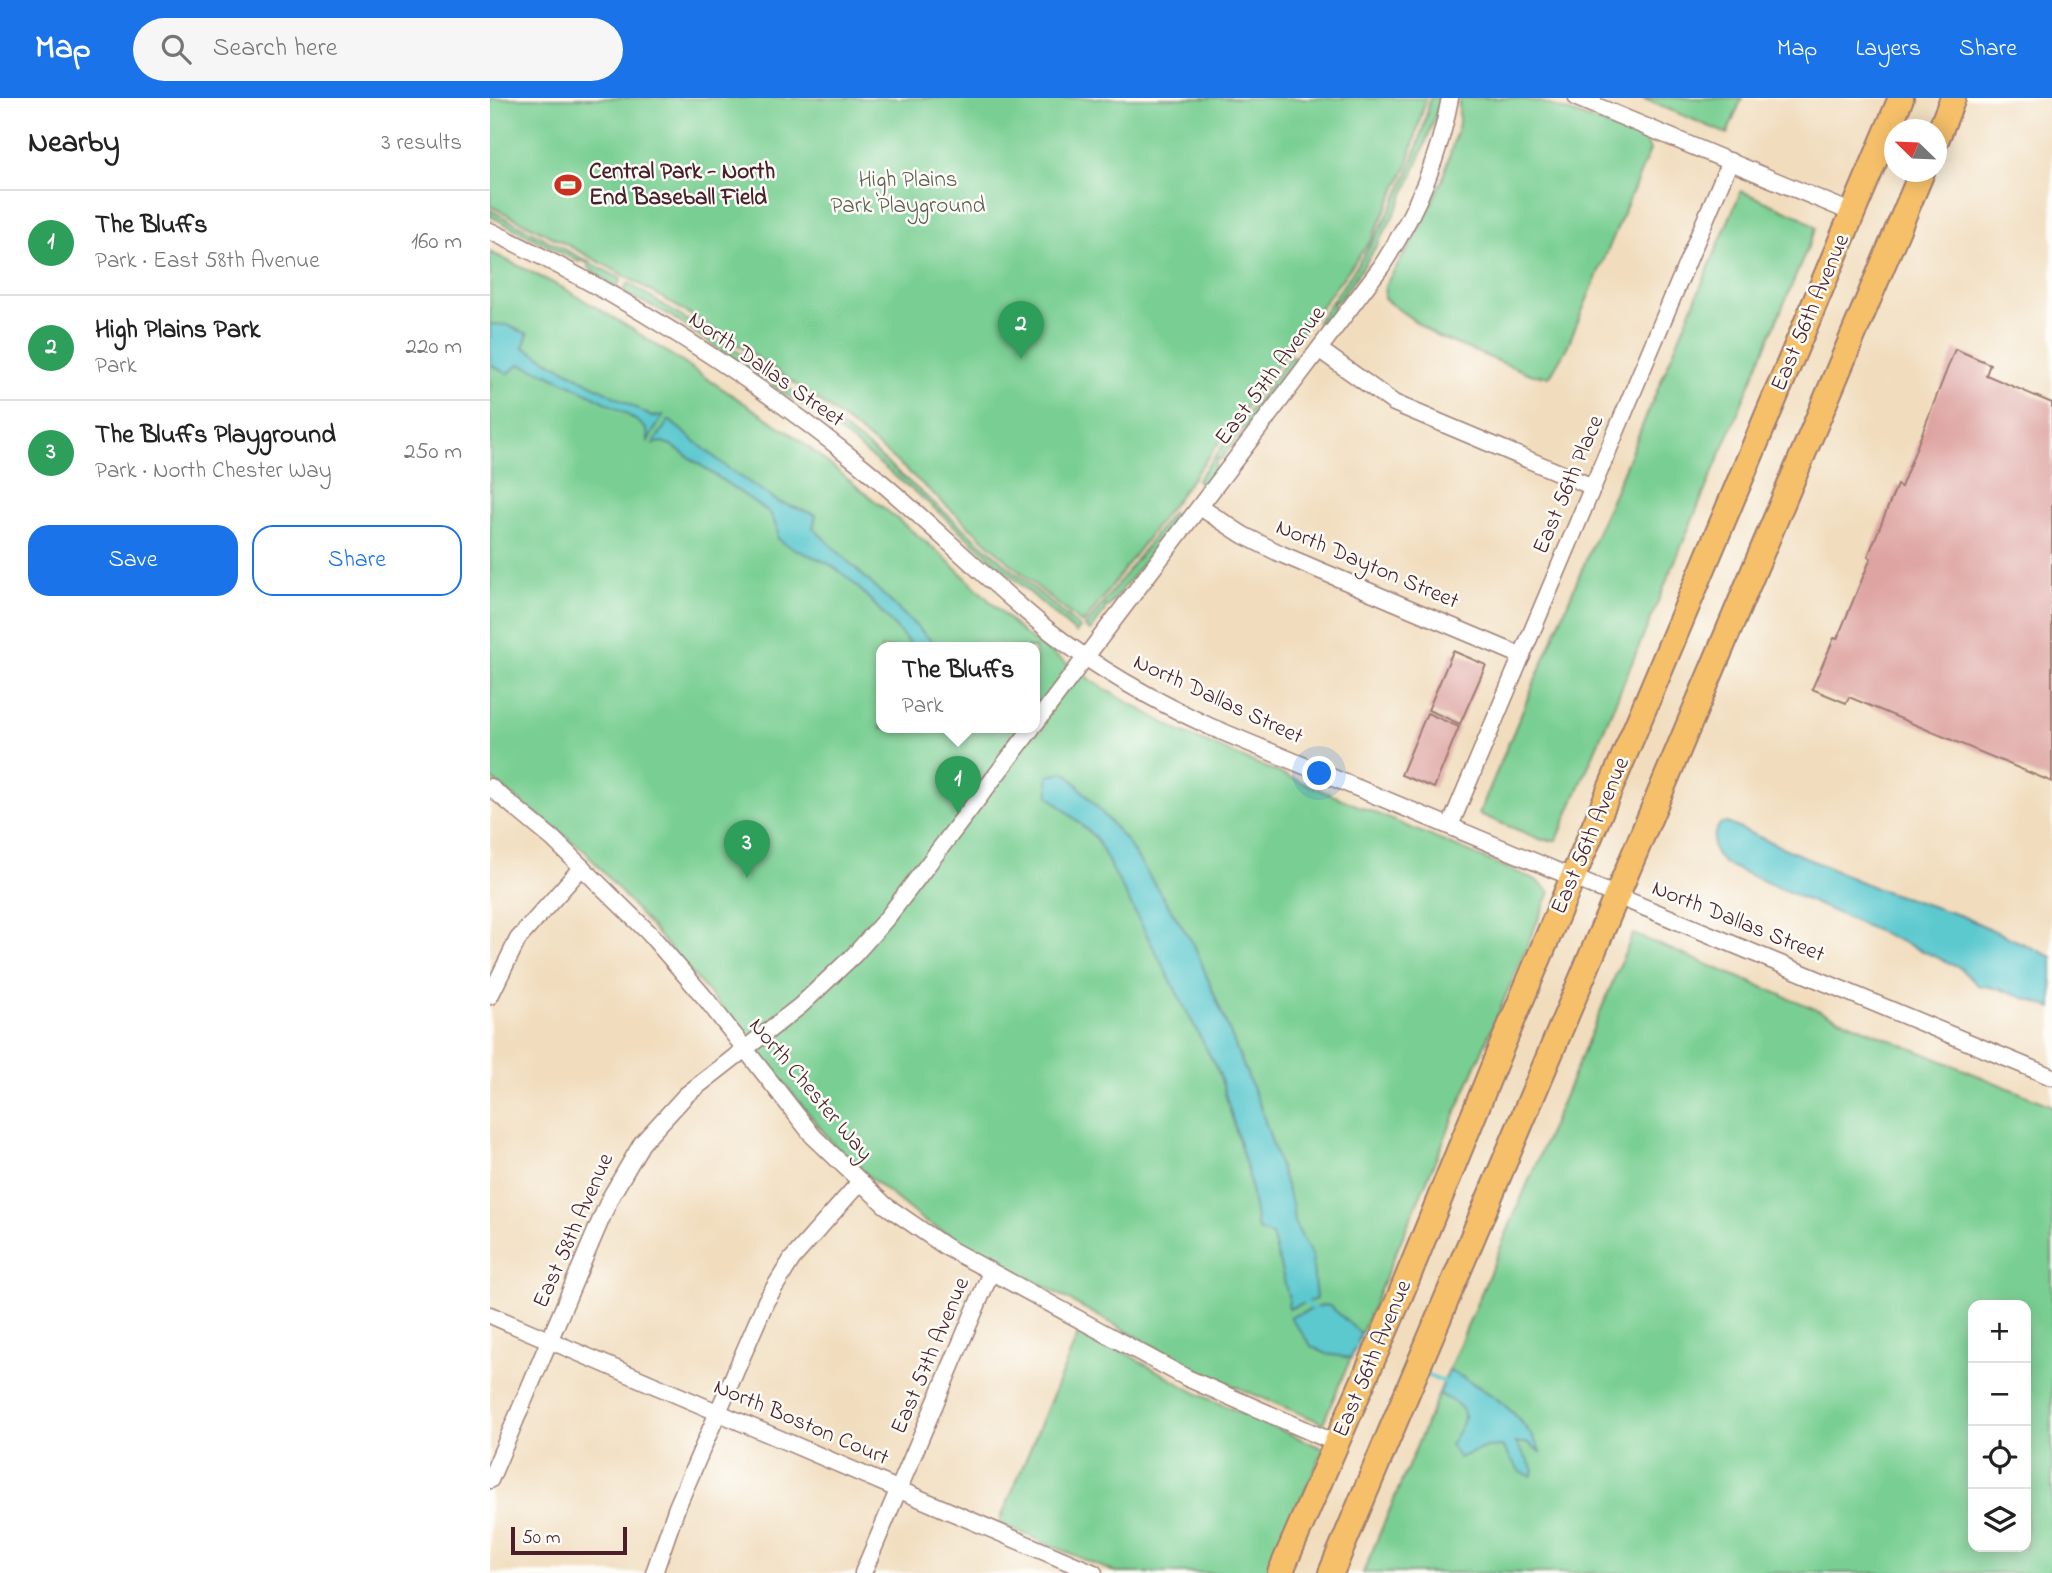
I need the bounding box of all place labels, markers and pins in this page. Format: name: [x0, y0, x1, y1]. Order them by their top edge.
place label: Central Park - North End Baseball Field: [589, 156, 775, 215]
sports icon: Central Park - North End Baseball Field: [553, 170, 583, 200]
pin: 2: [998, 301, 1044, 359]
pin: 1: [935, 756, 981, 814]
pin: 3: [724, 820, 770, 878]

